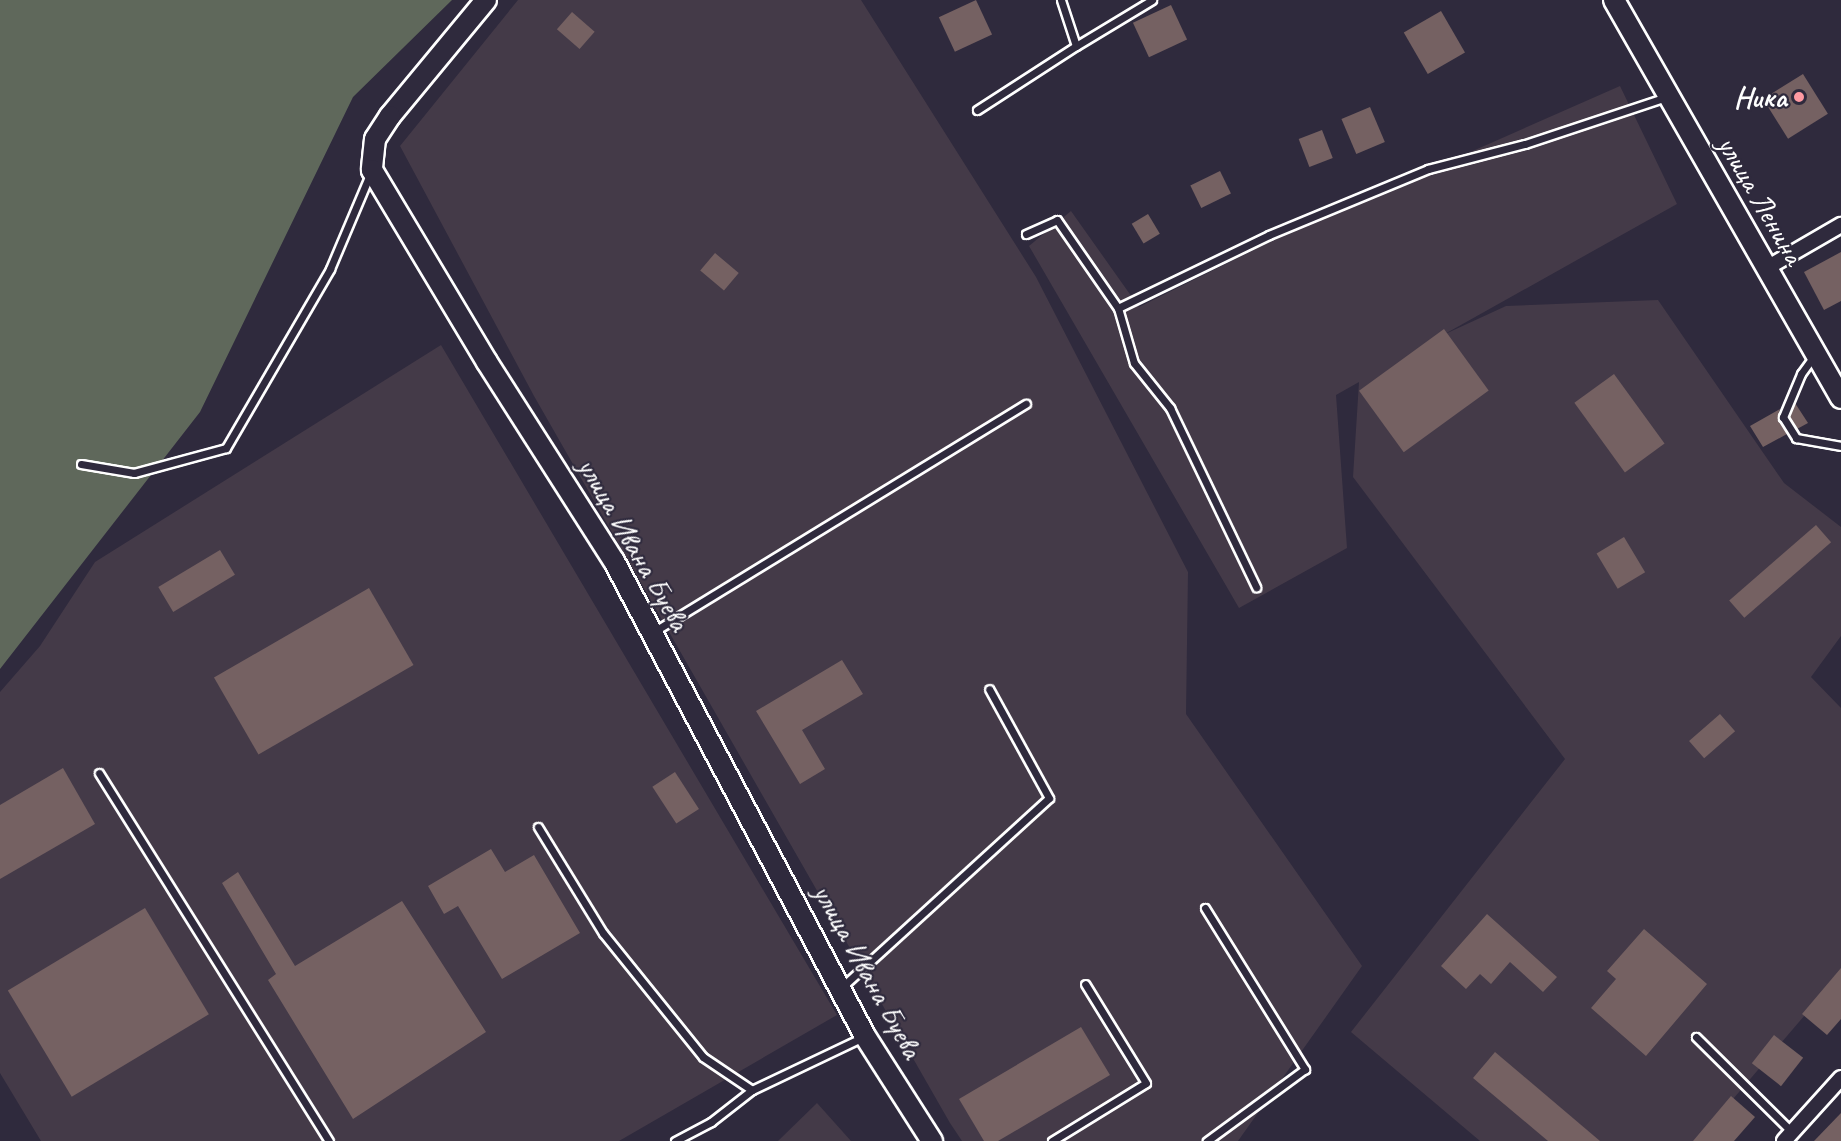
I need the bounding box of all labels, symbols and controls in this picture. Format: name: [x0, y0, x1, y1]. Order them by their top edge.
place label: Ника: [1734, 79, 1787, 115]
marker: Ника: [1792, 90, 1806, 104]
street label: улица Ленина: [1710, 129, 1812, 271]
street label: улица Ивана Буева: [570, 451, 698, 637]
street label: улица Ивана Буева: [805, 877, 931, 1065]

